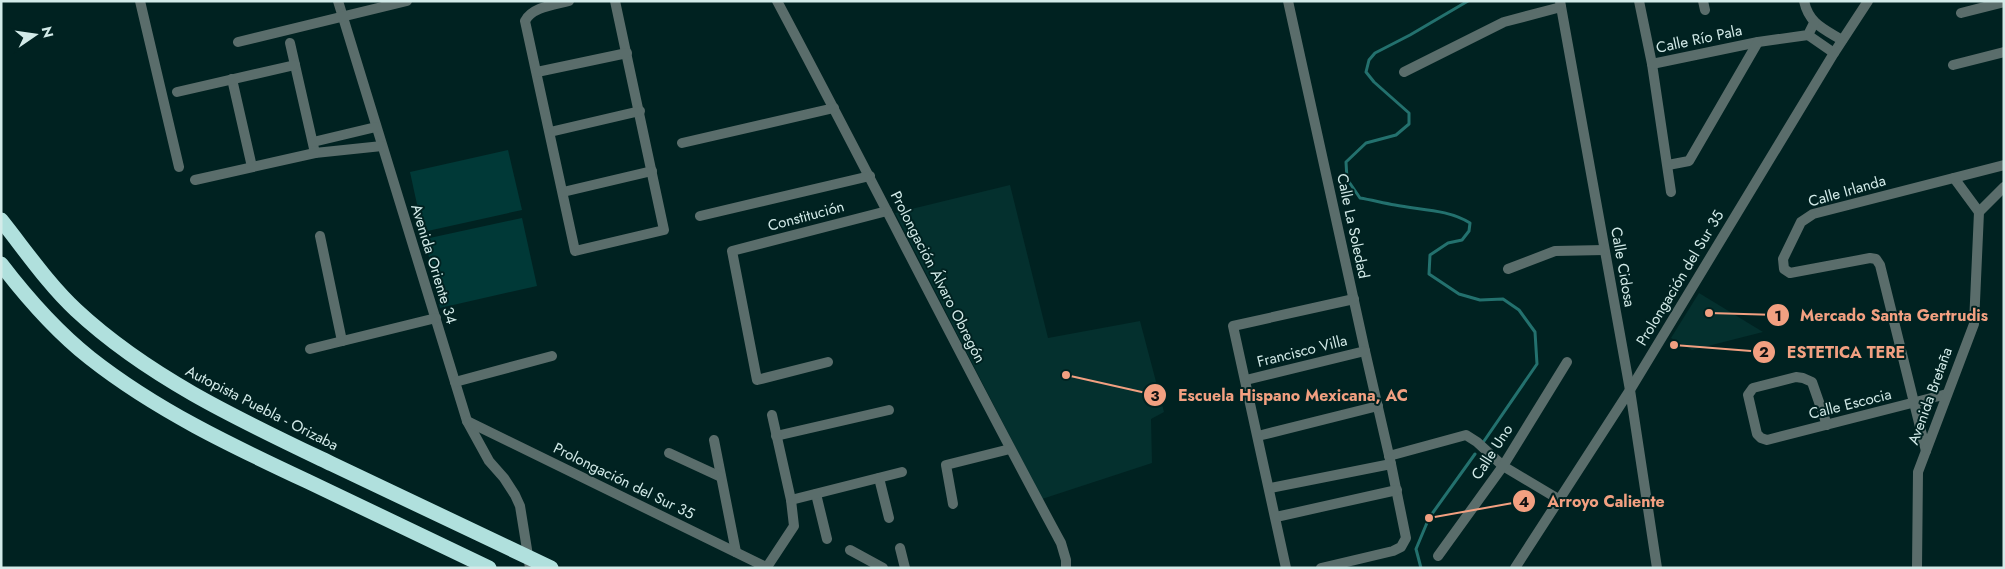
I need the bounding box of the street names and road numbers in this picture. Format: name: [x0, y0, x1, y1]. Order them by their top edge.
street label: Calle Río Pala: [1654, 19, 1744, 59]
street label: Calle Irlanda: [1806, 169, 1888, 213]
street label: Calle La Soledad: [1331, 171, 1375, 281]
street label: Prolongación Álvaro Obregón: [885, 187, 991, 367]
street label: Constitución: [765, 195, 847, 237]
street label: Avenida Oriente 34: [405, 201, 463, 327]
street label: Prolongación del Sur 35: [1631, 206, 1729, 350]
street label: Calle Cidosa: [1605, 225, 1641, 309]
street label: Francisco Villa: [1255, 329, 1349, 373]
street label: Avenida Bretaña: [1902, 344, 1958, 448]
street label: Autopista Puebla - Orizaba: [182, 360, 342, 456]
street label: Calle Escocia: [1806, 383, 1894, 425]
street label: Calle Uno: [1466, 420, 1518, 484]
street label: Prolongación del Sur 35: [550, 437, 698, 525]

